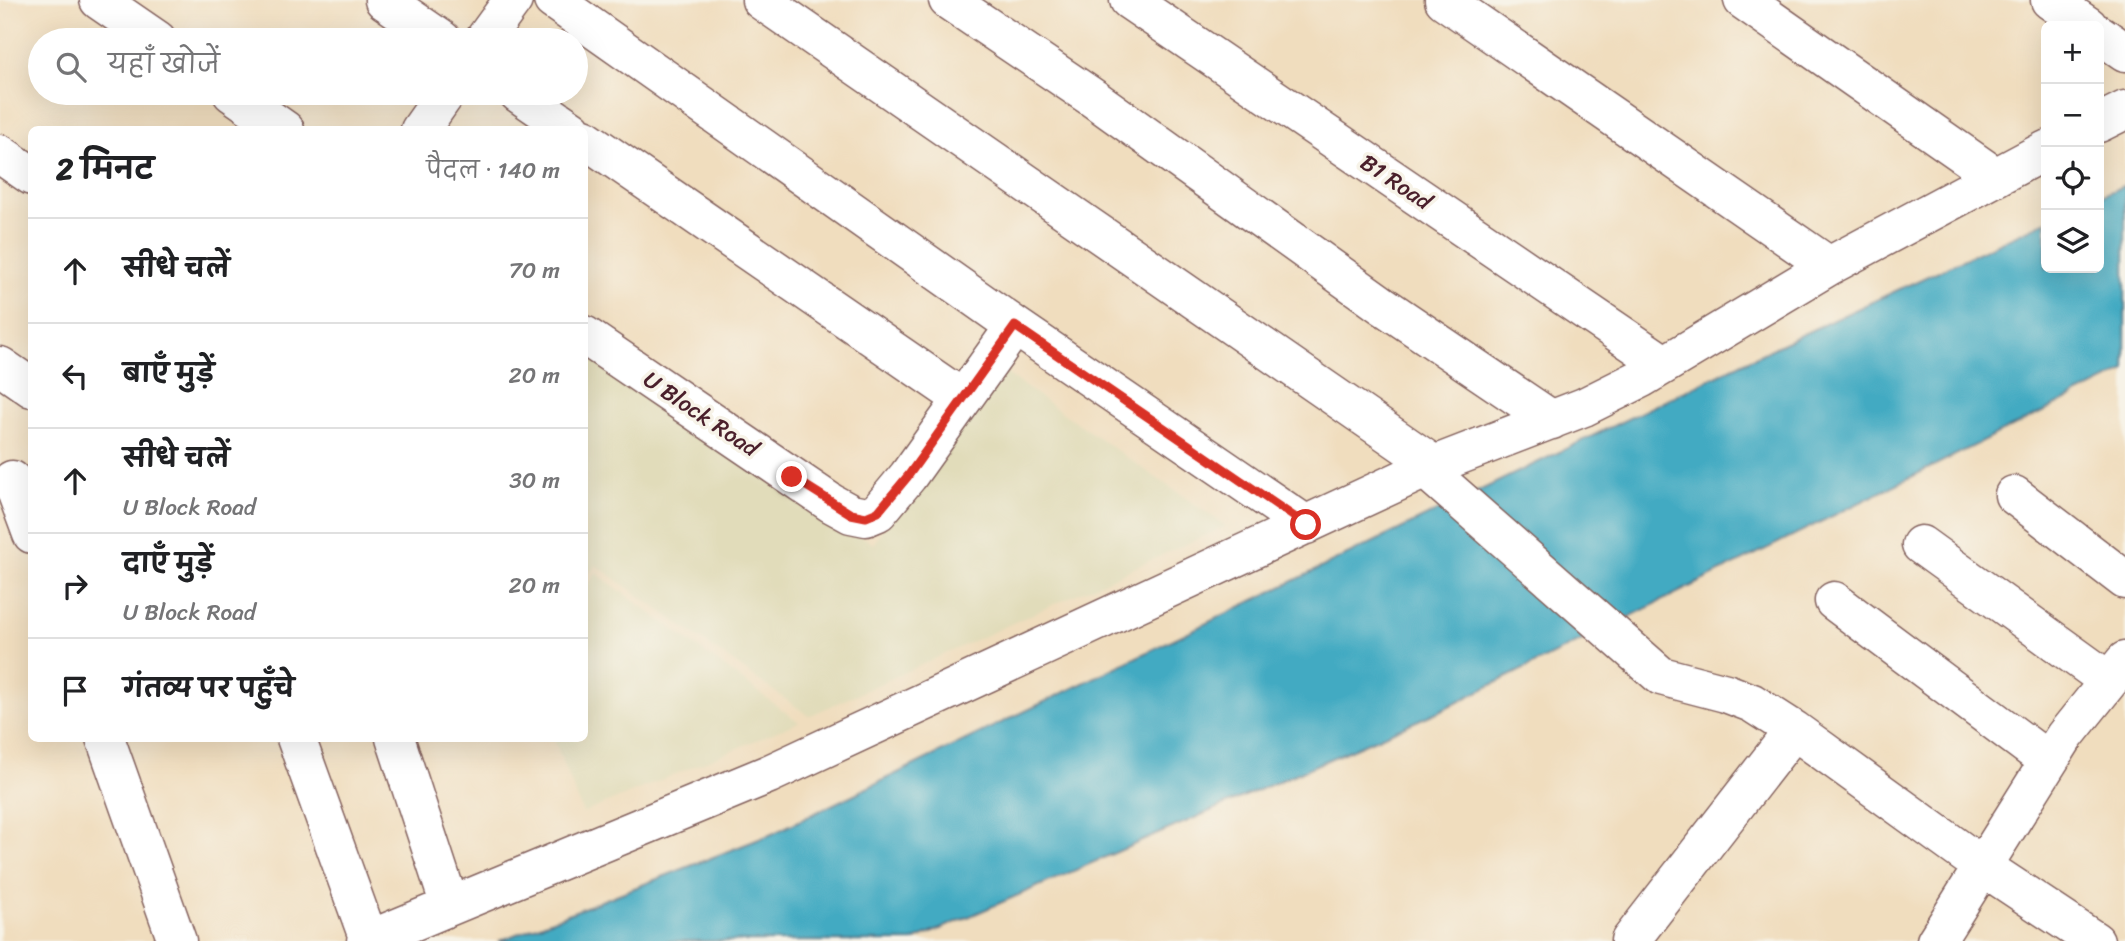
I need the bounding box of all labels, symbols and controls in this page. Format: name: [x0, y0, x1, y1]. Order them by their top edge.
map controls: [2041, 21, 2104, 273]
button: +: [2041, 21, 2104, 84]
search box: [28, 28, 588, 105]
text: यहाँ खोजें: [108, 41, 220, 87]
icon: search: [52, 48, 90, 86]
button: −: [2041, 84, 2104, 147]
text: 2 मिनट: [56, 142, 154, 196]
street label: B1 Road: [1352, 143, 1442, 222]
button: locate: [2041, 147, 2104, 210]
text: पैदल · 140 m: [426, 150, 560, 191]
button: layers: [2041, 210, 2104, 273]
text: सीधे चलें: [123, 245, 230, 291]
text: 70 m: [509, 250, 560, 291]
icon: ahead: [56, 252, 94, 290]
text: बाएँ मुड़ें: [123, 350, 214, 396]
text: 20 m: [509, 355, 560, 396]
icon: left: [56, 357, 94, 395]
street label: U Block Road: [634, 360, 769, 469]
text: सीधे चलें: [123, 435, 230, 481]
text: 30 m: [509, 460, 560, 501]
route end: [776, 461, 807, 492]
icon: ahead: [56, 462, 94, 500]
text: U Block Road: [123, 487, 256, 528]
route start: [1290, 509, 1321, 540]
text: दाएँ मुड़ें: [123, 540, 214, 586]
text: 20 m: [509, 565, 560, 606]
icon: right: [56, 567, 94, 605]
text: U Block Road: [123, 592, 256, 633]
text: गंतव्य पर पहुँचे: [123, 665, 295, 711]
icon: arrive: [56, 672, 94, 710]

